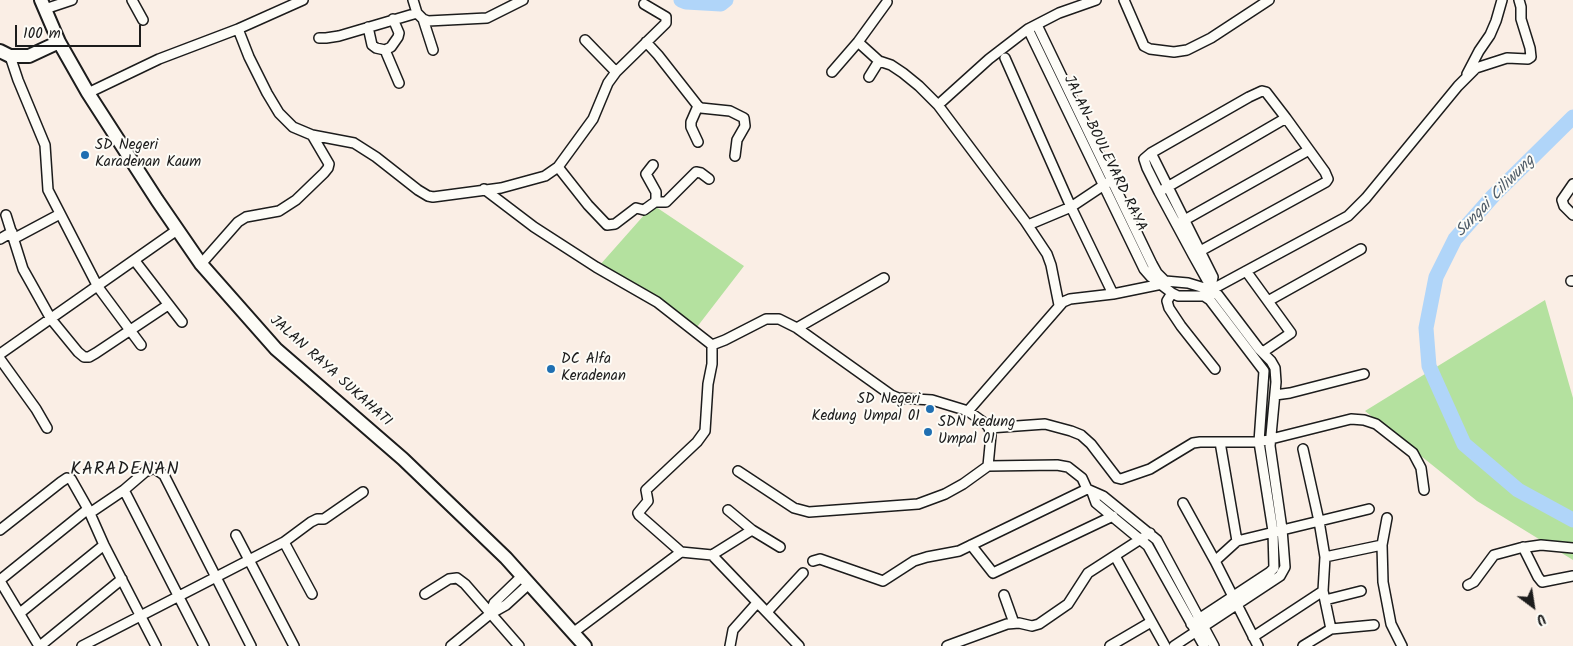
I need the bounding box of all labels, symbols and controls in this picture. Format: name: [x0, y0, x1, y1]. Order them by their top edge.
scale bar: [18, 15, 144, 47]
text: 100 m: [23, 22, 61, 46]
street label: JALAN BOULEVARD RAYA: [1058, 73, 1150, 235]
place label: SD Negeri Karadenan Kaum: [95, 137, 201, 172]
marker: SD Negeri Karadenan Kaum: [79, 149, 91, 161]
water label: Sungai Ciliwung: [1452, 152, 1540, 242]
street label: JALAN RAYA SUKAHATI: [265, 312, 395, 432]
place label: DC Alfa Keradenan: [561, 351, 626, 386]
marker: DC Alfa Keradenan: [545, 363, 557, 375]
place label: SD Negeri Kedung Umpal 01: [812, 391, 920, 426]
marker: SD Negeri Kedung Umpal 01: [924, 403, 936, 415]
place label: SDN kedung Umpal 01: [938, 414, 1015, 449]
marker: SDN kedung Umpal 01: [922, 426, 934, 438]
district label: KARADENAN: [69, 460, 181, 482]
north arrow: [1508, 581, 1558, 631]
text: U: [1531, 607, 1550, 630]

